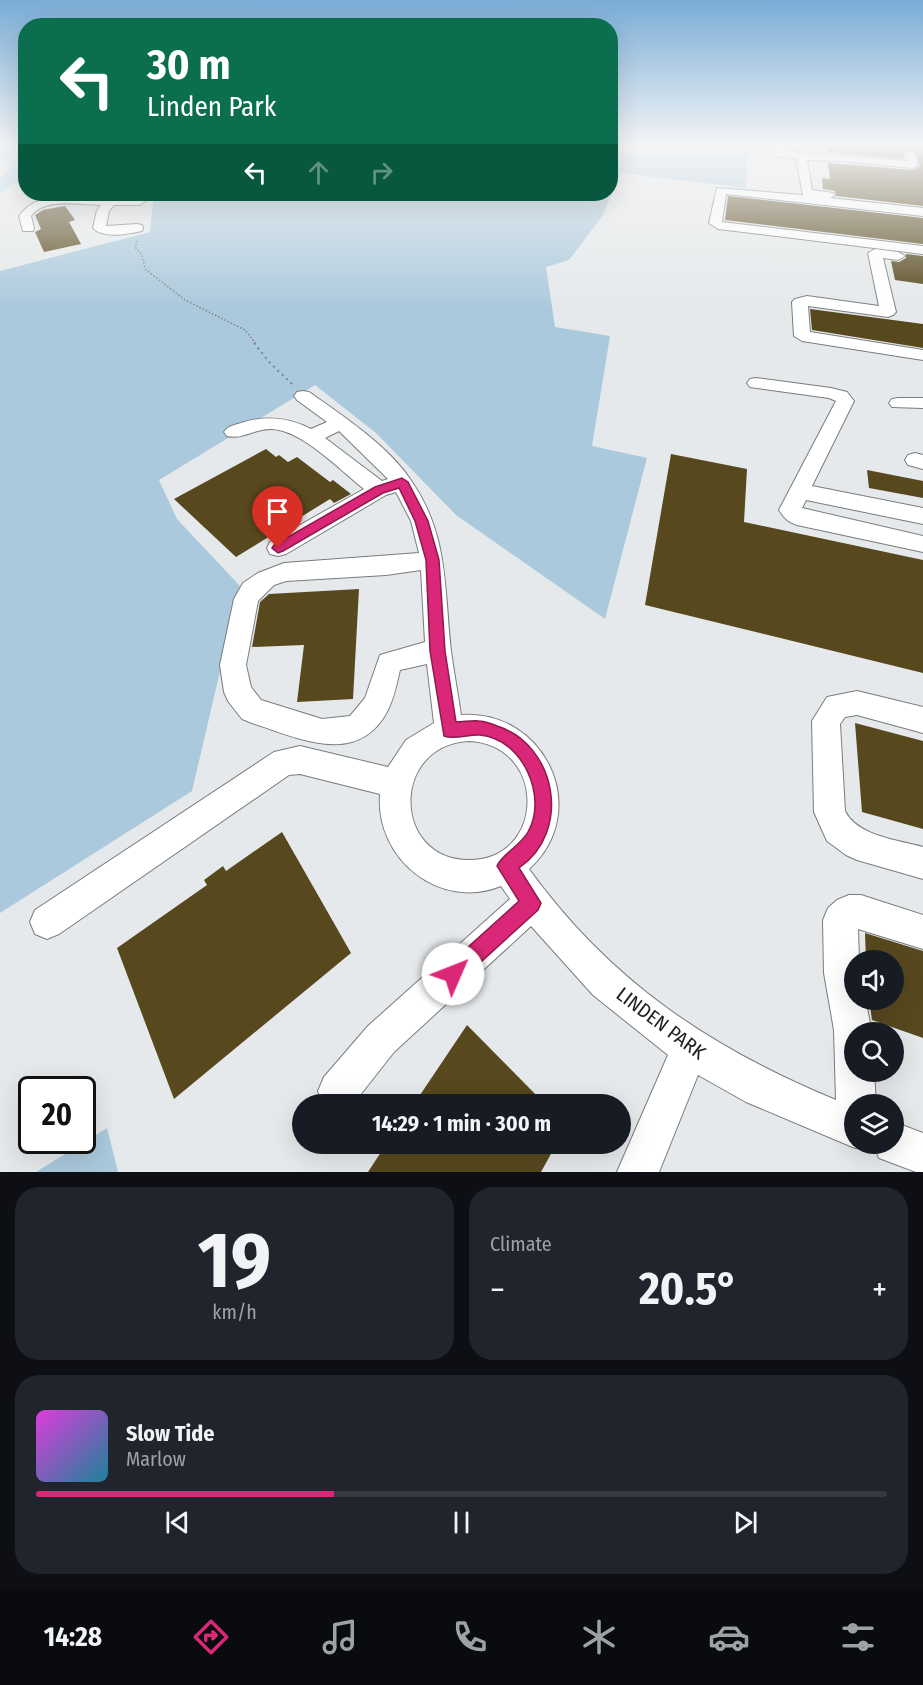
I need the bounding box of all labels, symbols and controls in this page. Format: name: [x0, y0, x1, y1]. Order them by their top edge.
text: 30 m: [147, 40, 231, 90]
icon: left: [48, 42, 126, 120]
text: Linden Park: [147, 91, 276, 123]
icon: left: [239, 156, 272, 189]
icon: ahead: [302, 156, 335, 189]
icon: right: [365, 156, 398, 189]
pin: [252, 486, 303, 548]
icon: arrive: [261, 495, 294, 528]
position arrow: [421, 942, 485, 1006]
map controls: [844, 950, 904, 1154]
button: sound: [844, 950, 904, 1010]
street label: LINDEN PARK: [612, 982, 711, 1065]
button: search: [844, 1022, 904, 1082]
speed limit sign: 20: [18, 1076, 96, 1154]
button: layers: [844, 1094, 904, 1154]
text: 14:29 · 1 min · 300 m: [372, 1110, 551, 1137]
text: 19: [198, 1214, 271, 1308]
text: Climate: [490, 1232, 552, 1256]
text: 20.5°: [639, 1262, 738, 1316]
text: −: [490, 1270, 505, 1310]
text: +: [872, 1270, 887, 1310]
text: km/h: [212, 1300, 257, 1324]
text: Slow Tide: [126, 1420, 214, 1447]
text: Marlow: [126, 1447, 186, 1471]
icon: previous: [161, 1506, 194, 1539]
icon: pause: [445, 1506, 478, 1539]
icon: next: [729, 1506, 762, 1539]
icon: directions: [190, 1616, 232, 1658]
icon: music: [319, 1616, 361, 1658]
icon: phone: [449, 1616, 491, 1658]
icon: climate: [578, 1616, 620, 1658]
icon: car: [708, 1616, 750, 1658]
icon: filters: [837, 1616, 879, 1658]
text: 14:28: [44, 1621, 102, 1653]

